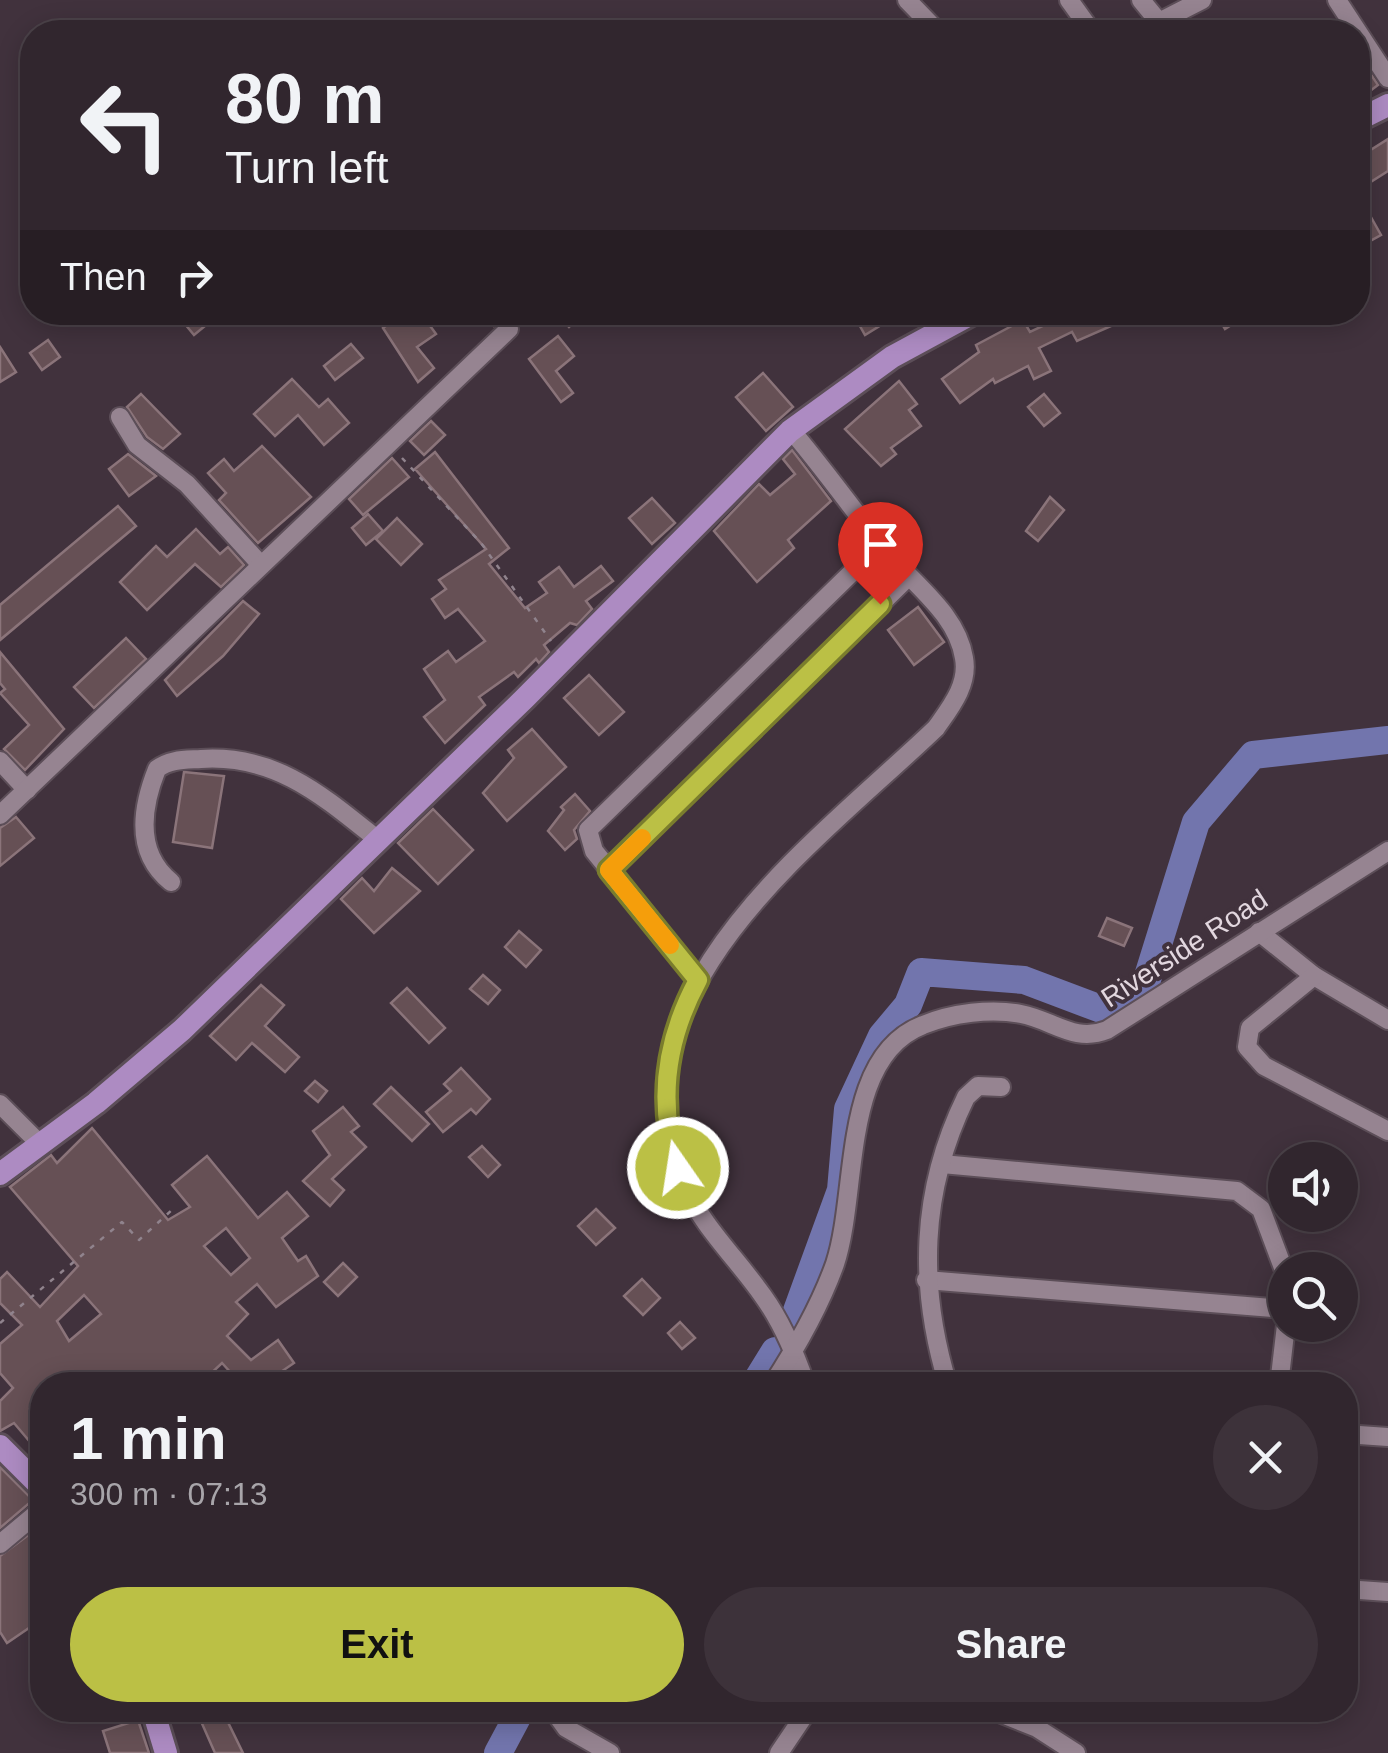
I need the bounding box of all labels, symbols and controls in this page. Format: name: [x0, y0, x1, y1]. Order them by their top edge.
icon: left: [60, 60, 190, 190]
text: 80 m: [225, 60, 385, 138]
text: Turn left: [225, 142, 388, 193]
icon: right: [167, 250, 222, 305]
text: Then: [60, 256, 147, 298]
pin: [838, 502, 923, 605]
icon: arrive: [853, 517, 908, 572]
street label: Riverside Road: [1096, 883, 1273, 1014]
position arrow: [626, 1116, 730, 1220]
map controls: [1268, 1142, 1358, 1342]
button: sound: [1268, 1142, 1358, 1232]
button: search: [1268, 1252, 1358, 1342]
text: 1 min: [70, 1405, 227, 1472]
button: close: [1213, 1405, 1318, 1510]
text: 300 m · 07:13: [70, 1476, 267, 1512]
button: Exit: [70, 1587, 684, 1702]
button: Share: [704, 1587, 1318, 1702]

